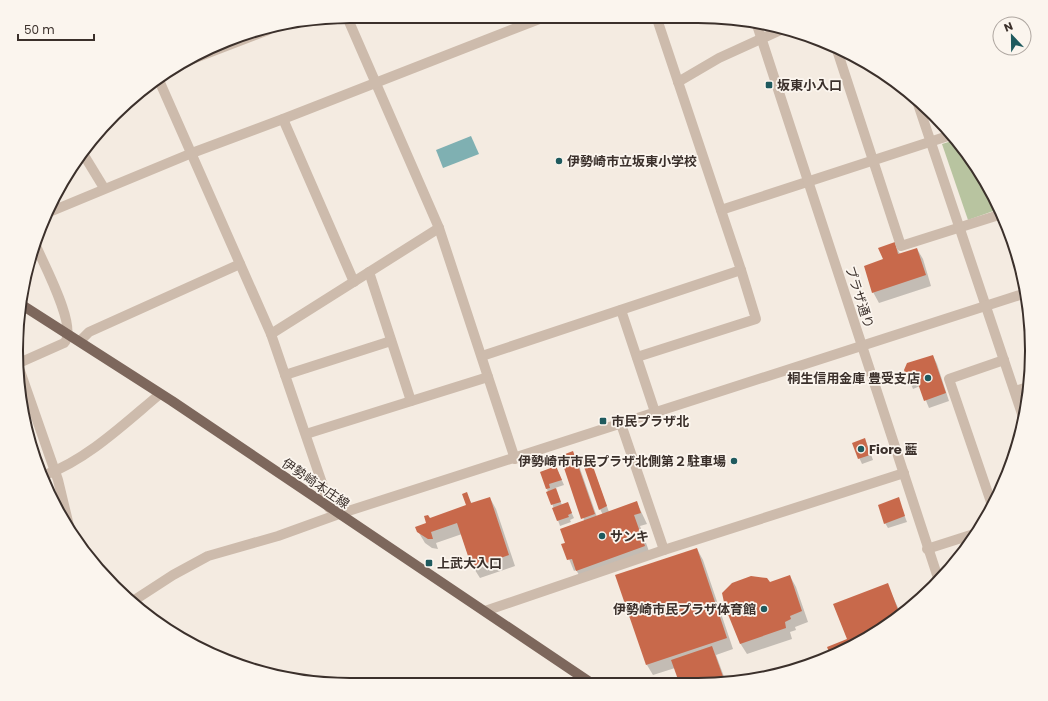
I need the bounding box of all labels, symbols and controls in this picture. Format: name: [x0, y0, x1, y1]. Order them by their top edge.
scale bar: [18, 16, 94, 42]
north arrow: [992, 16, 1032, 56]
text: N: [1001, 18, 1015, 36]
text: 50 m: [24, 21, 55, 38]
place label: 坂東小入口: [777, 76, 842, 95]
marker: 坂東小入口: [764, 80, 774, 90]
place label: 伊勢崎市立坂東小学校: [567, 152, 697, 171]
marker: 伊勢崎市立坂東小学校: [554, 156, 564, 166]
street label: プラザ通り: [840, 263, 879, 331]
place label: 桐生信用金庫 豊受支店: [787, 369, 920, 388]
marker: 桐生信用金庫 豊受支店: [923, 373, 933, 383]
place label: 市民プラザ北: [611, 412, 689, 431]
marker: 市民プラザ北: [598, 416, 608, 426]
place label: Fiore 藍: [869, 440, 918, 459]
marker: Fiore 藍: [856, 444, 866, 454]
place label: 伊勢崎市市民プラザ北側第２駐車場: [518, 452, 726, 471]
street label: 伊勢崎本庄線: [278, 454, 353, 513]
marker: 伊勢崎市市民プラザ北側第２駐車場: [729, 456, 739, 466]
place label: サンキ: [610, 527, 649, 546]
marker: サンキ: [597, 531, 607, 541]
place label: 上武大入口: [437, 554, 502, 573]
marker: 上武大入口: [424, 558, 434, 568]
place label: 伊勢崎市民プラザ体育館: [613, 600, 756, 619]
marker: 伊勢崎市民プラザ体育館: [759, 604, 769, 614]

